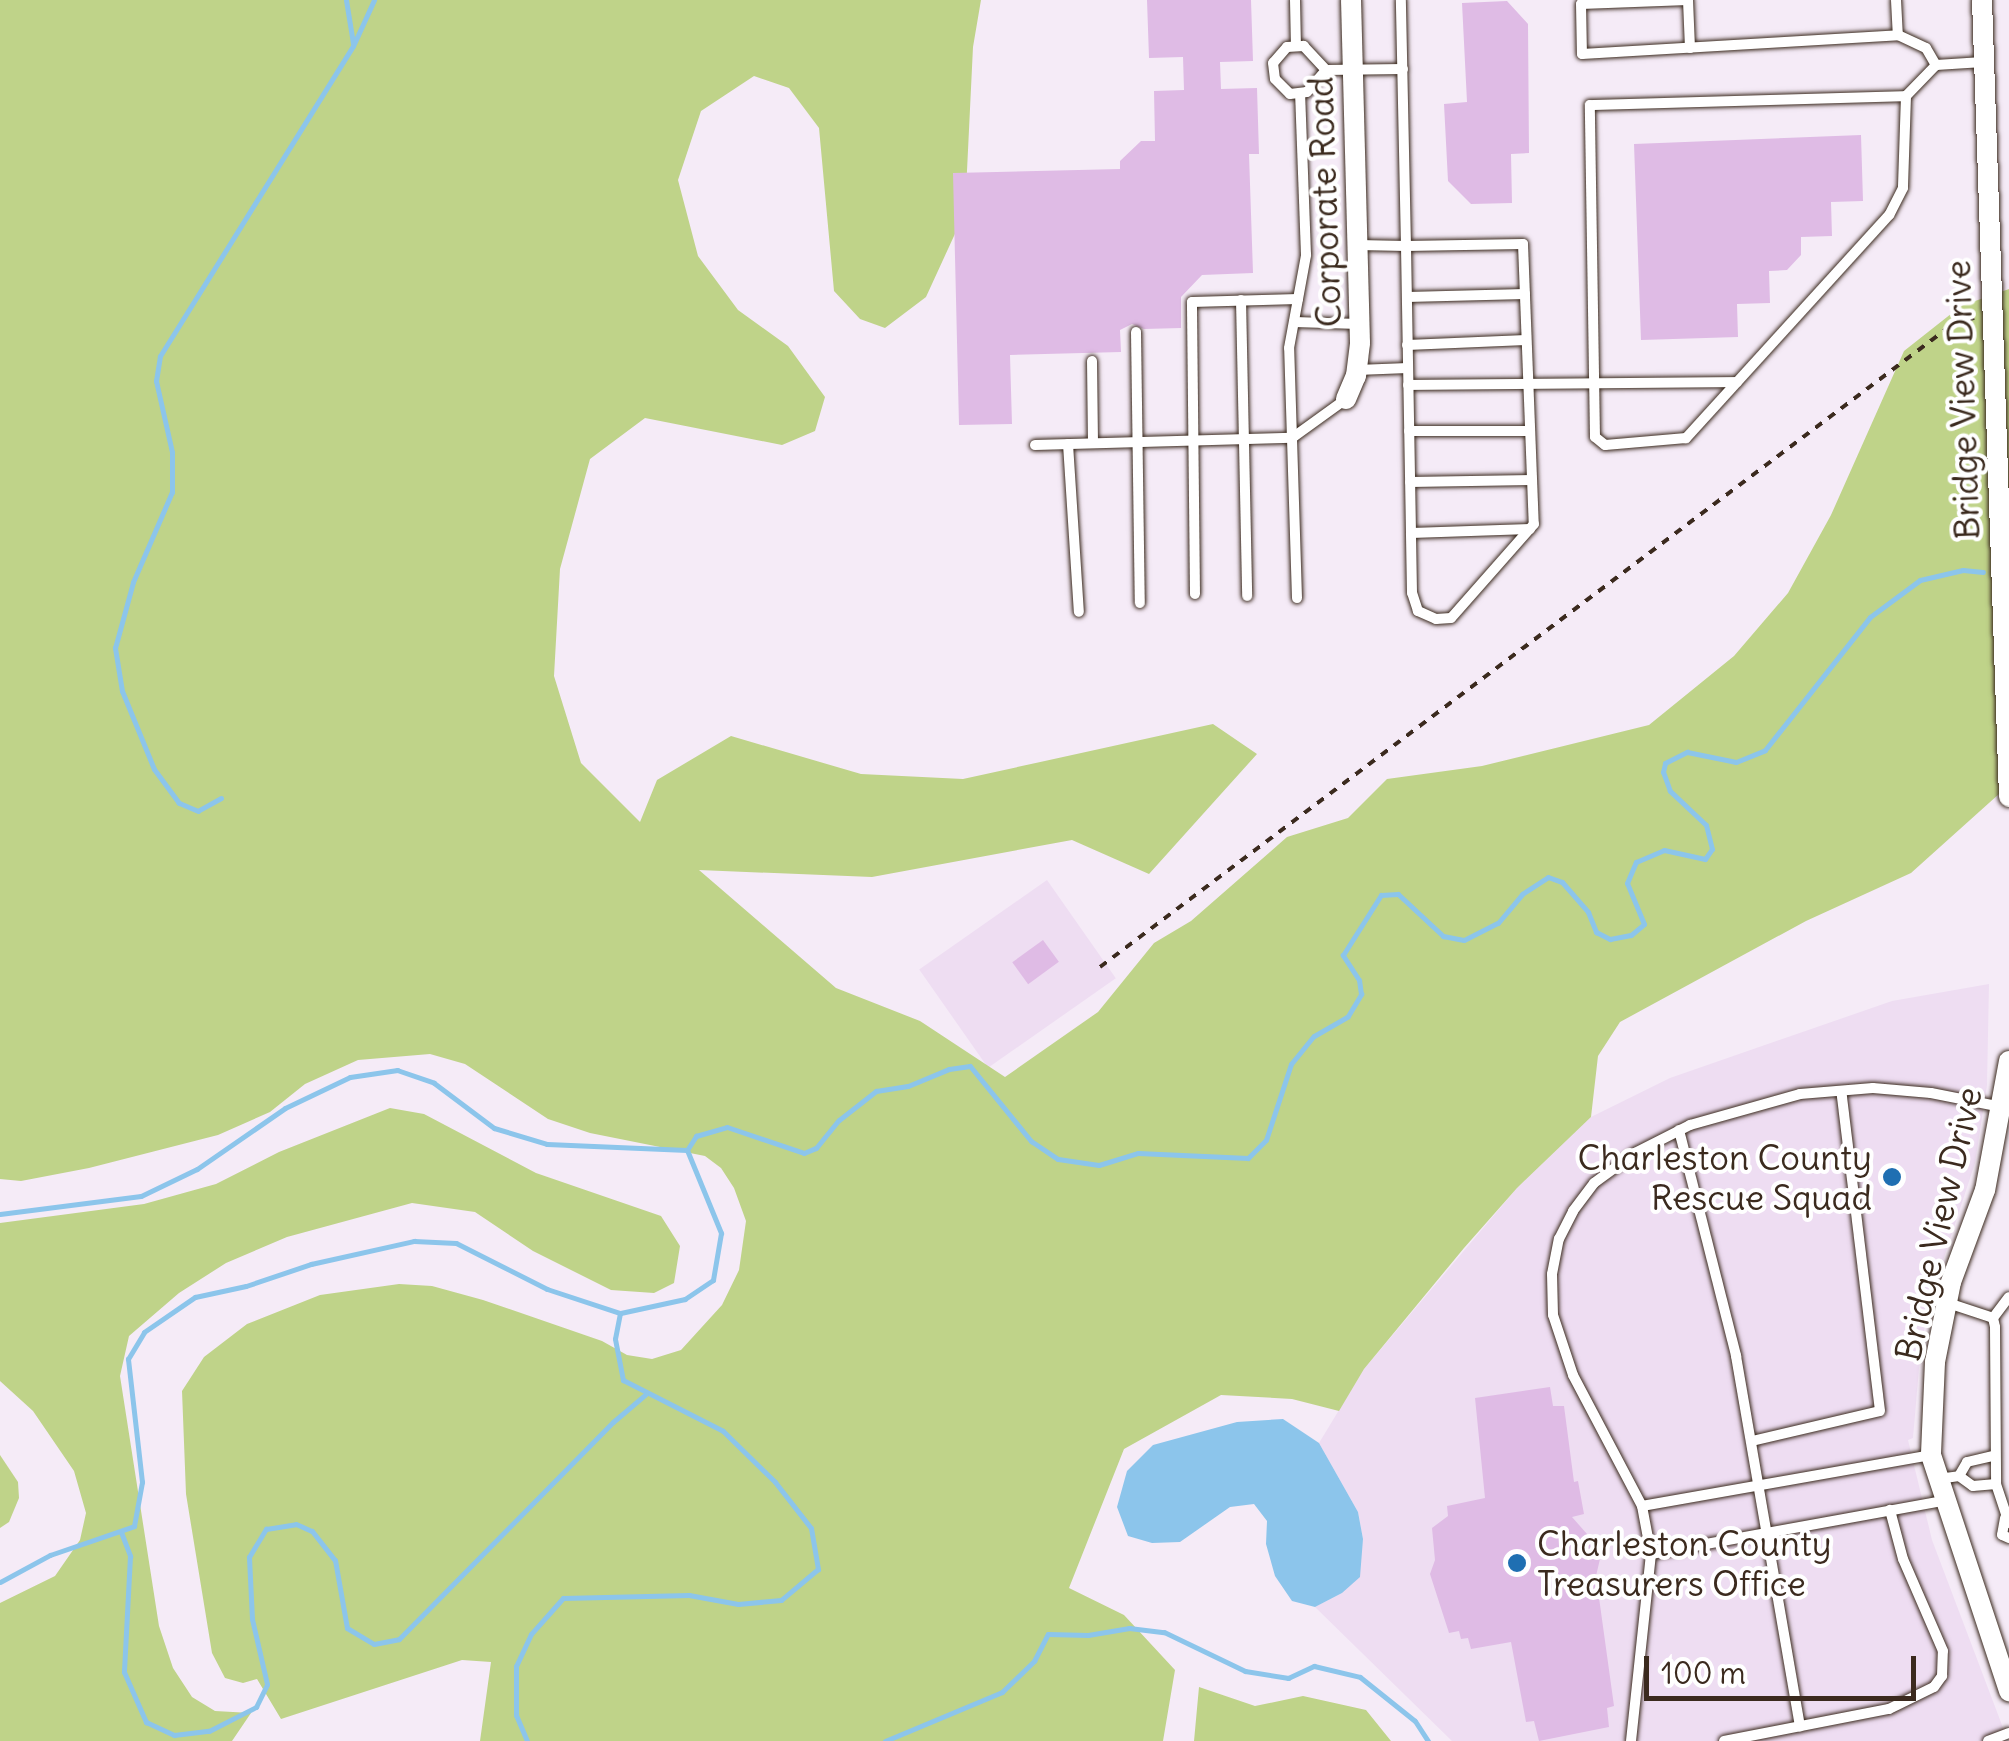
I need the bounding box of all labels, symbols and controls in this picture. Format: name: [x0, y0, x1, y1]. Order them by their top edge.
street label: Corporate Road: [1299, 76, 1349, 328]
street label: Bridge View Drive: [1936, 260, 1988, 540]
street label: Bridge View Drive: [1886, 1083, 1990, 1365]
place label: Charleston County Rescue Squad: [1577, 1136, 1872, 1218]
marker: Charleston County Rescue Squad: [1881, 1166, 1903, 1188]
place label: Charleston County Treasurers Office: [1537, 1522, 1832, 1604]
marker: Charleston County Treasurers Office: [1506, 1552, 1528, 1574]
scale bar: [1649, 1636, 1922, 1698]
text: 100 m: [1661, 1654, 1746, 1692]

